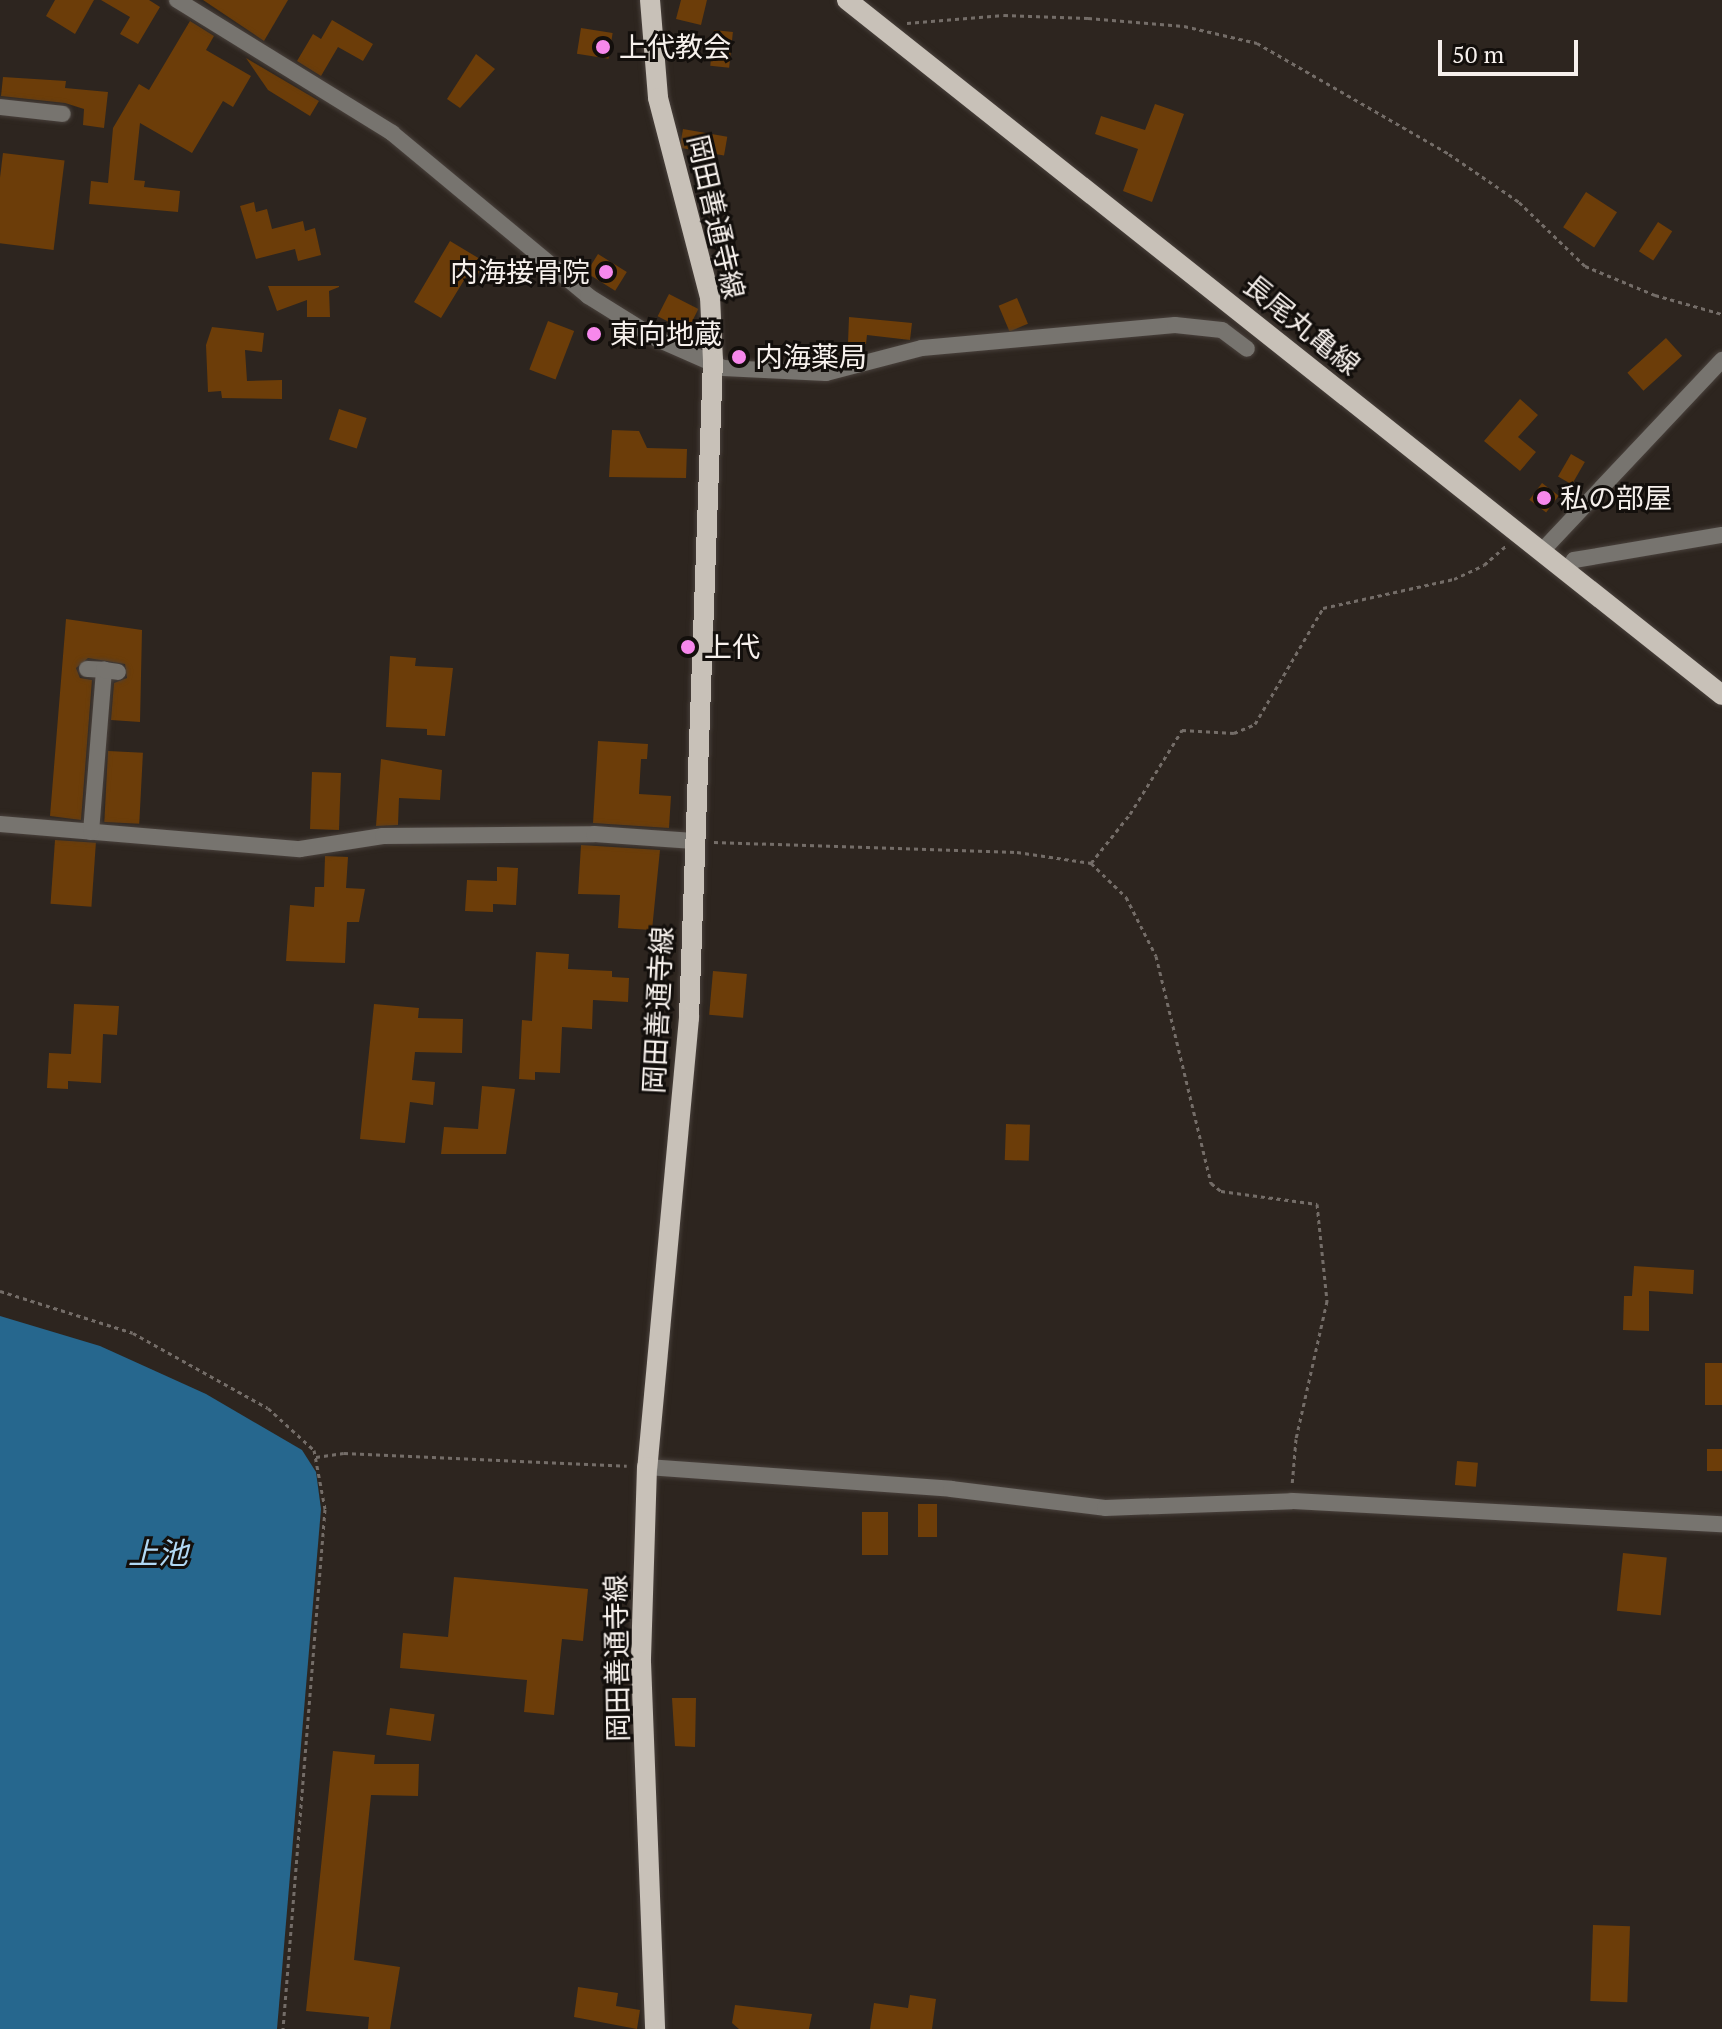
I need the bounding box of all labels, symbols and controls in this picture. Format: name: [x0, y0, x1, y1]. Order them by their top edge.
scale bar: [1442, 24, 1582, 74]
place label: 上代教会: [619, 30, 731, 64]
marker: 上代教会: [594, 38, 612, 56]
text: 50 m: [1452, 38, 1504, 70]
street label: 岡田善通寺線: [681, 131, 751, 303]
place label: 内海接骨院: [450, 255, 590, 289]
marker: 内海接骨院: [597, 263, 615, 281]
street label: 長尾丸亀線: [1237, 268, 1367, 382]
place label: 東向地蔵: [610, 317, 722, 351]
marker: 東向地蔵: [585, 325, 603, 343]
place label: 内海薬局: [755, 340, 867, 374]
marker: 内海薬局: [730, 348, 748, 366]
place label: 私の部屋: [1560, 481, 1672, 515]
marker: 私の部屋: [1535, 489, 1553, 507]
place label: 上代: [704, 630, 760, 664]
marker: 上代: [679, 638, 697, 656]
street label: 岡田善通寺線: [637, 925, 679, 1095]
water label: 上池: [128, 1535, 188, 1571]
street label: 岡田善通寺線: [599, 1574, 635, 1742]

